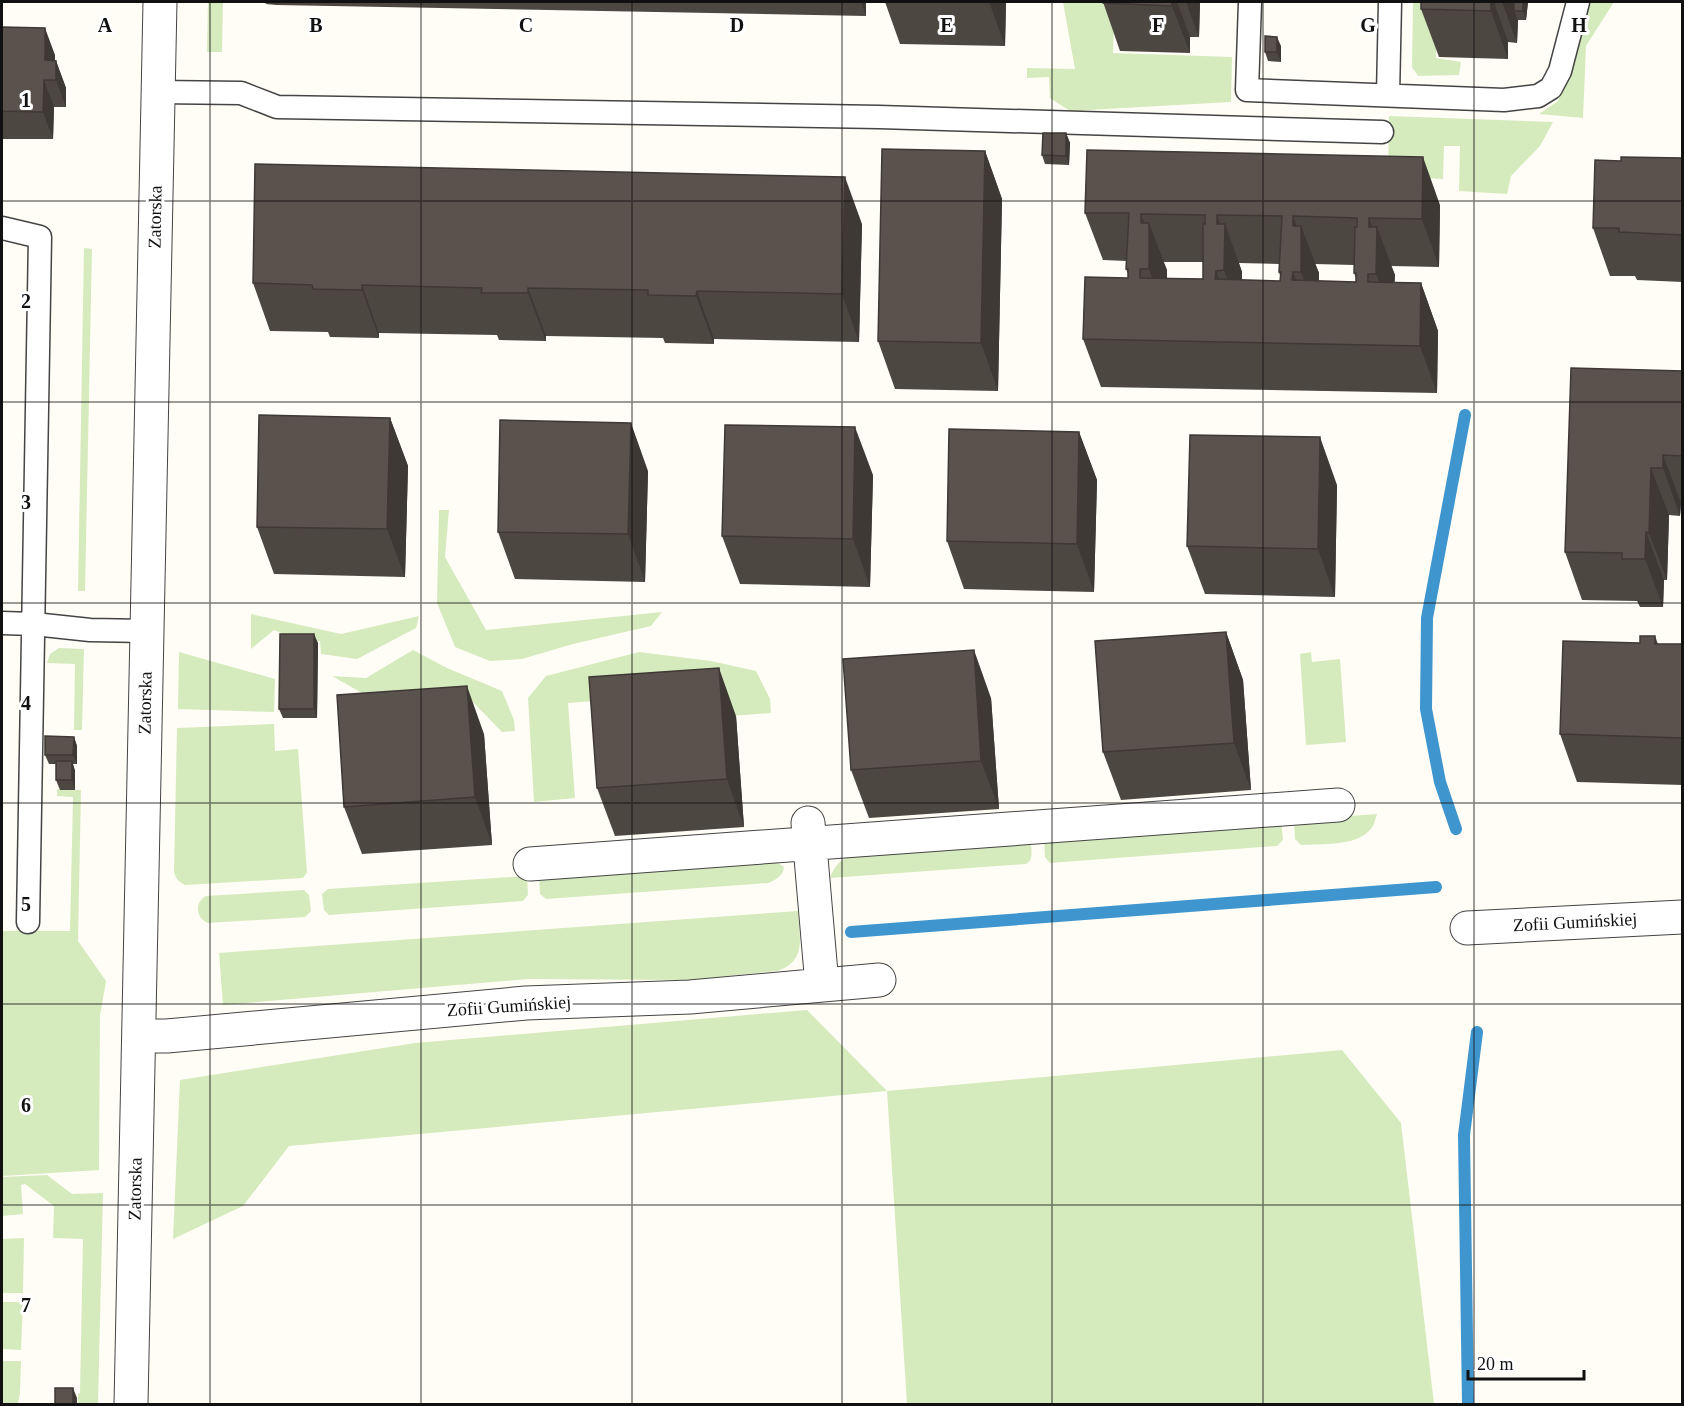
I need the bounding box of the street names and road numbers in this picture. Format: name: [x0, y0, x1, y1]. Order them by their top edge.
street label: Zatorska: [144, 185, 166, 249]
street label: Zatorska: [134, 671, 156, 735]
street label: Zofii Gumińskiej: [1512, 909, 1638, 935]
street label: Zofii Gumińskiej: [446, 992, 572, 1020]
street label: Zatorska: [124, 1157, 146, 1221]

